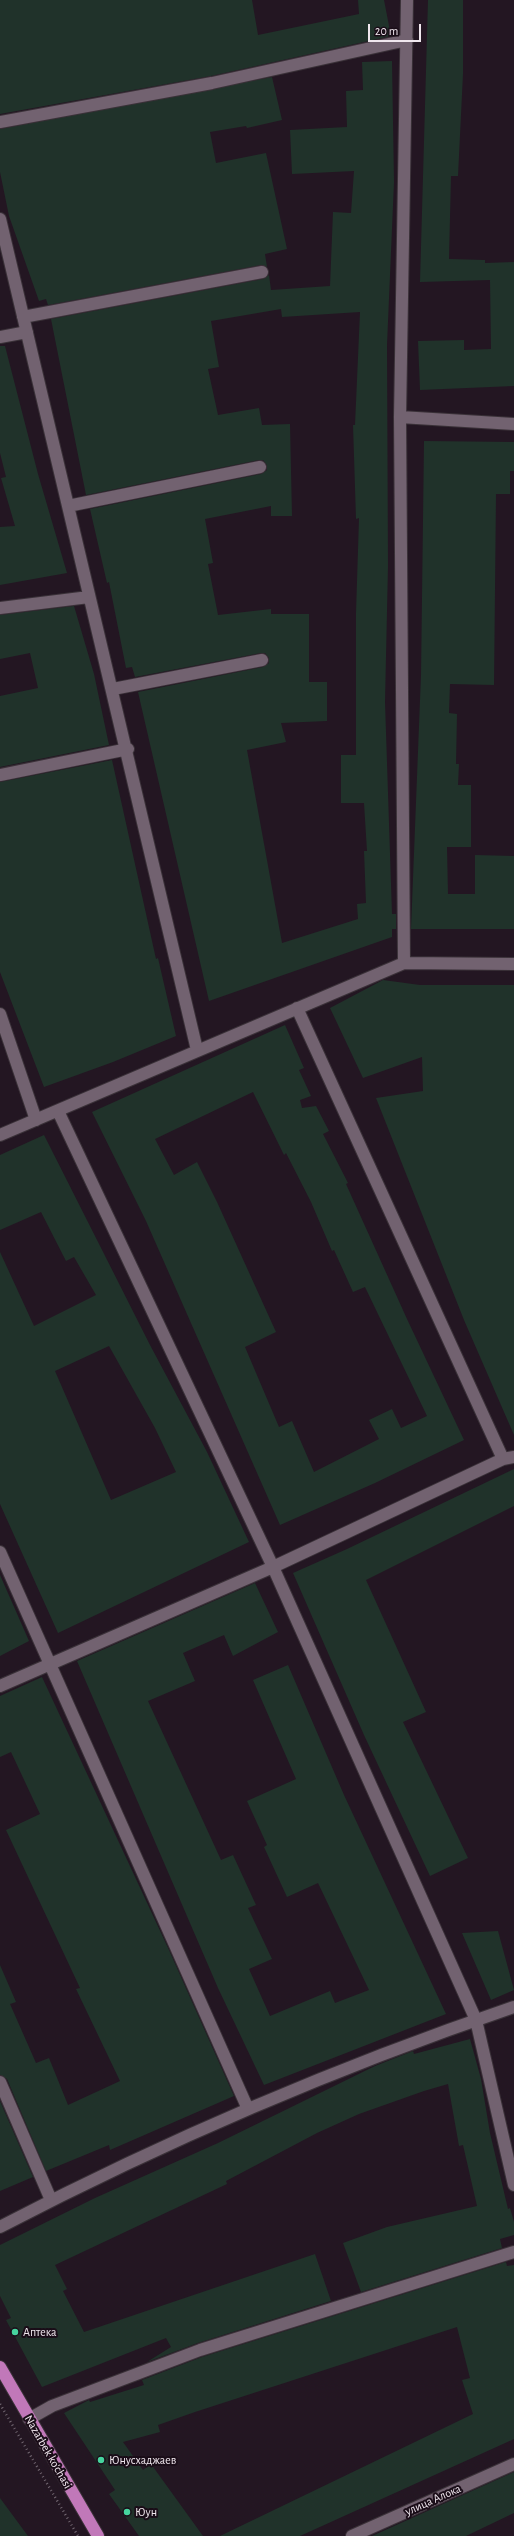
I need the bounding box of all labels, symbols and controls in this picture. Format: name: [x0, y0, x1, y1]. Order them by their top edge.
scale bar: [370, 16, 423, 42]
text: 20 m: [375, 25, 398, 37]
place label: Аптека: [23, 2325, 57, 2339]
marker: Аптека: [10, 2327, 20, 2337]
street label: Nazarbek ko'chasi: [21, 2413, 75, 2491]
place label: Юнусхаджаев: [109, 2453, 176, 2467]
marker: Юнусхаджаев: [96, 2455, 106, 2465]
street label: улица Алока: [403, 2481, 463, 2519]
place label: Юун: [135, 2505, 157, 2519]
marker: Юун: [122, 2507, 132, 2517]

